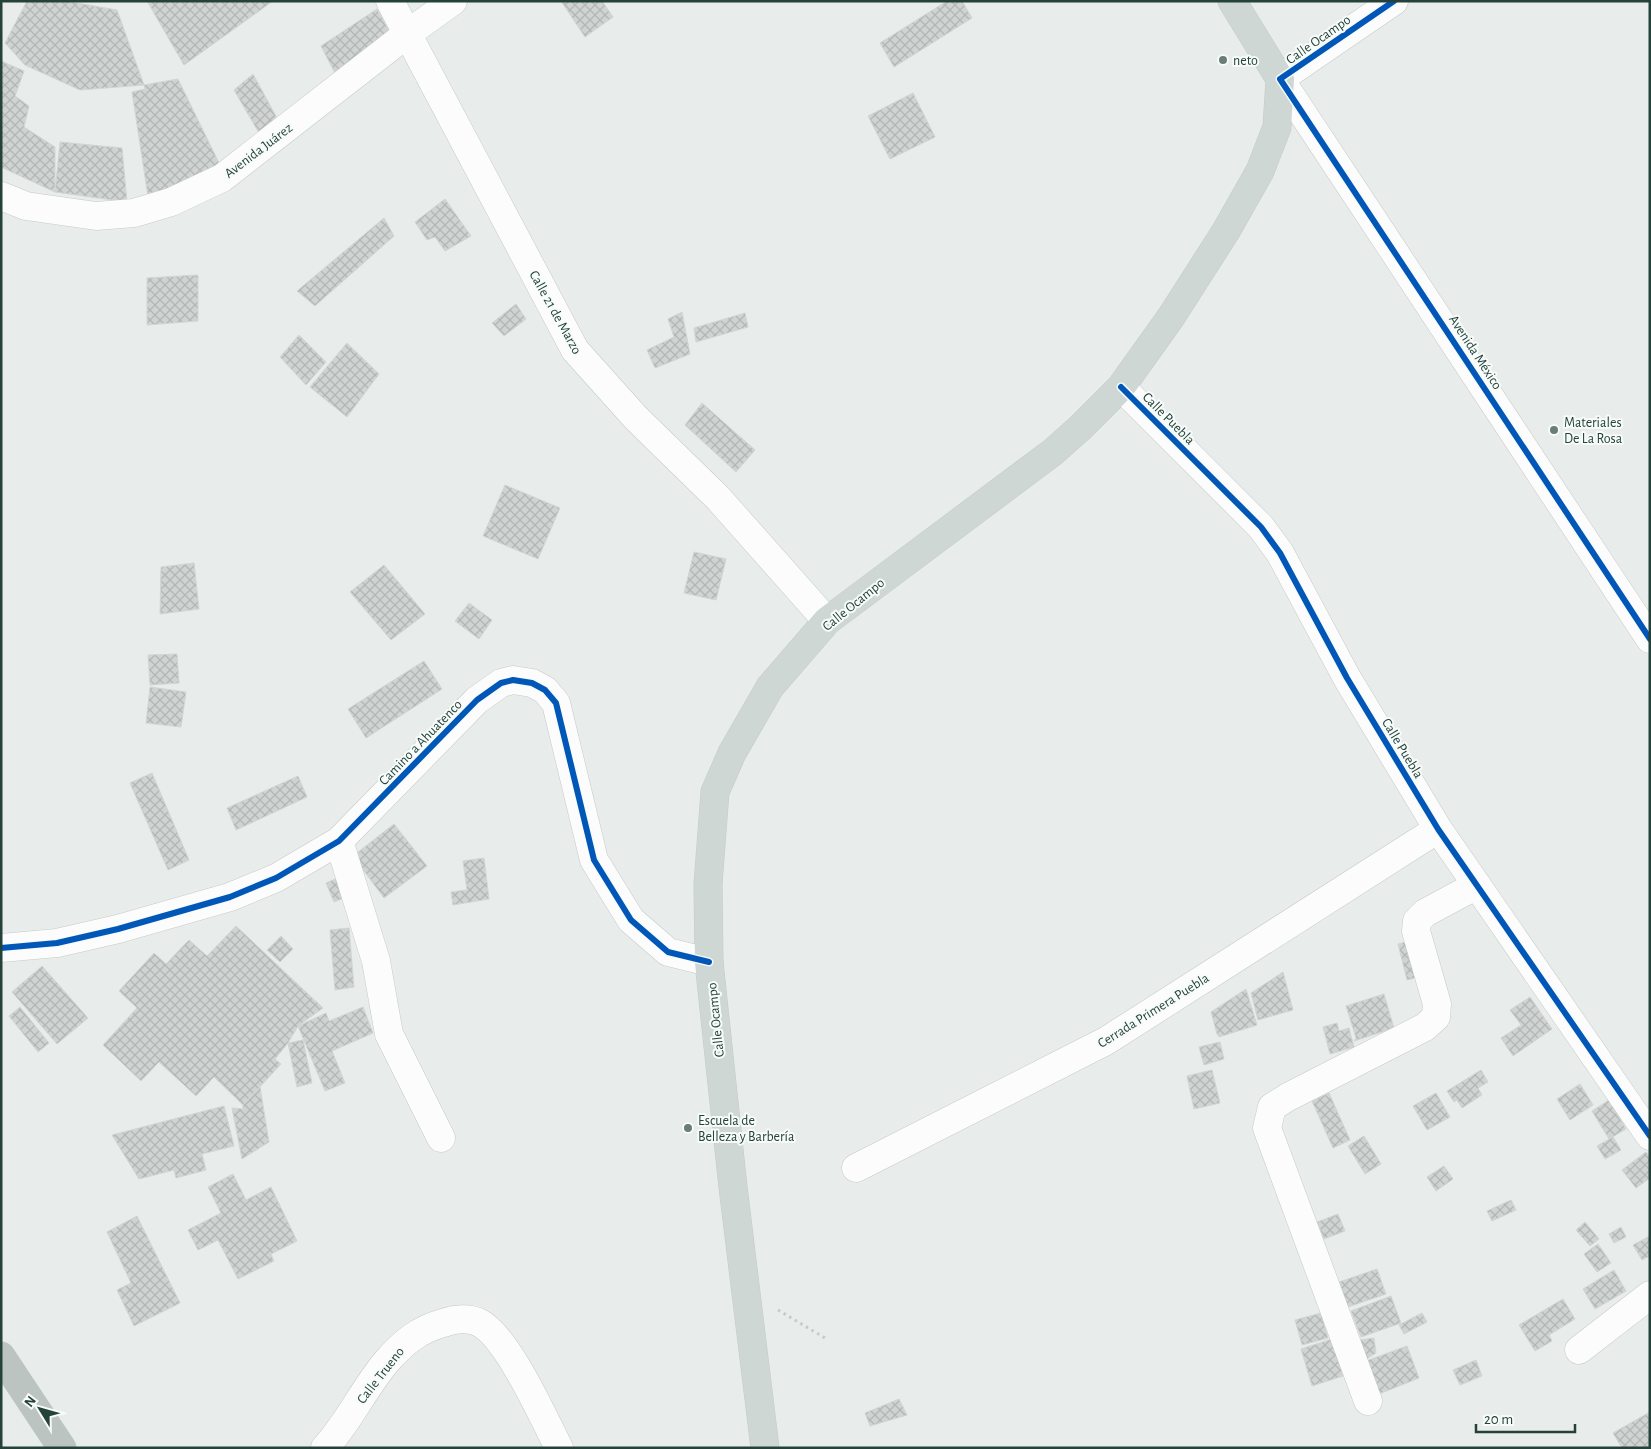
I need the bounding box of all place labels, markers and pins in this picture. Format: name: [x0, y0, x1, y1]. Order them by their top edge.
marker: neto: [1217, 54, 1229, 66]
place label: neto: [1233, 54, 1258, 68]
place label: Materiales De La Rosa: [1564, 416, 1623, 446]
marker: Materiales De La Rosa: [1548, 424, 1560, 436]
place label: Escuela de Belleza y Barbería: [698, 1114, 795, 1144]
marker: Escuela de Belleza y Barbería: [682, 1122, 694, 1134]

